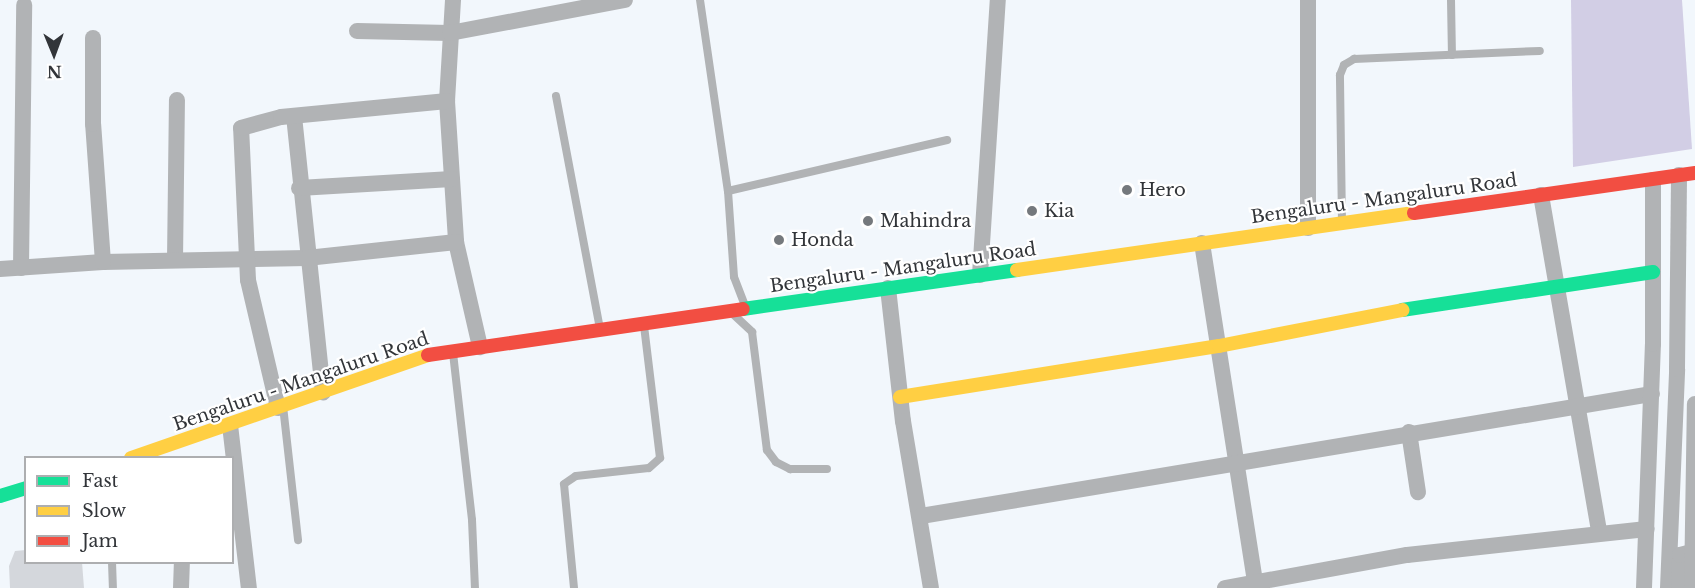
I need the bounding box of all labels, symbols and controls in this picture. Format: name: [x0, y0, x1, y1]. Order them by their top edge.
north arrow: [24, 24, 84, 84]
text: N: [47, 62, 62, 82]
street label: Bengaluru - Mangaluru Road: [1249, 170, 1519, 228]
place label: Hero: [1139, 179, 1186, 201]
marker: Hero: [1120, 183, 1134, 197]
place label: Kia: [1044, 200, 1074, 222]
marker: Kia: [1025, 204, 1039, 218]
place label: Mahindra: [880, 210, 971, 232]
marker: Mahindra: [861, 214, 875, 228]
place label: Honda: [791, 229, 853, 251]
marker: Honda: [772, 233, 786, 247]
street label: Bengaluru - Mangaluru Road: [768, 239, 1038, 297]
street label: Bengaluru - Mangaluru Road: [170, 328, 432, 436]
legend: [24, 456, 234, 564]
text: Fast: [82, 470, 118, 492]
text: Slow: [82, 500, 126, 522]
text: Jam: [82, 530, 118, 552]

